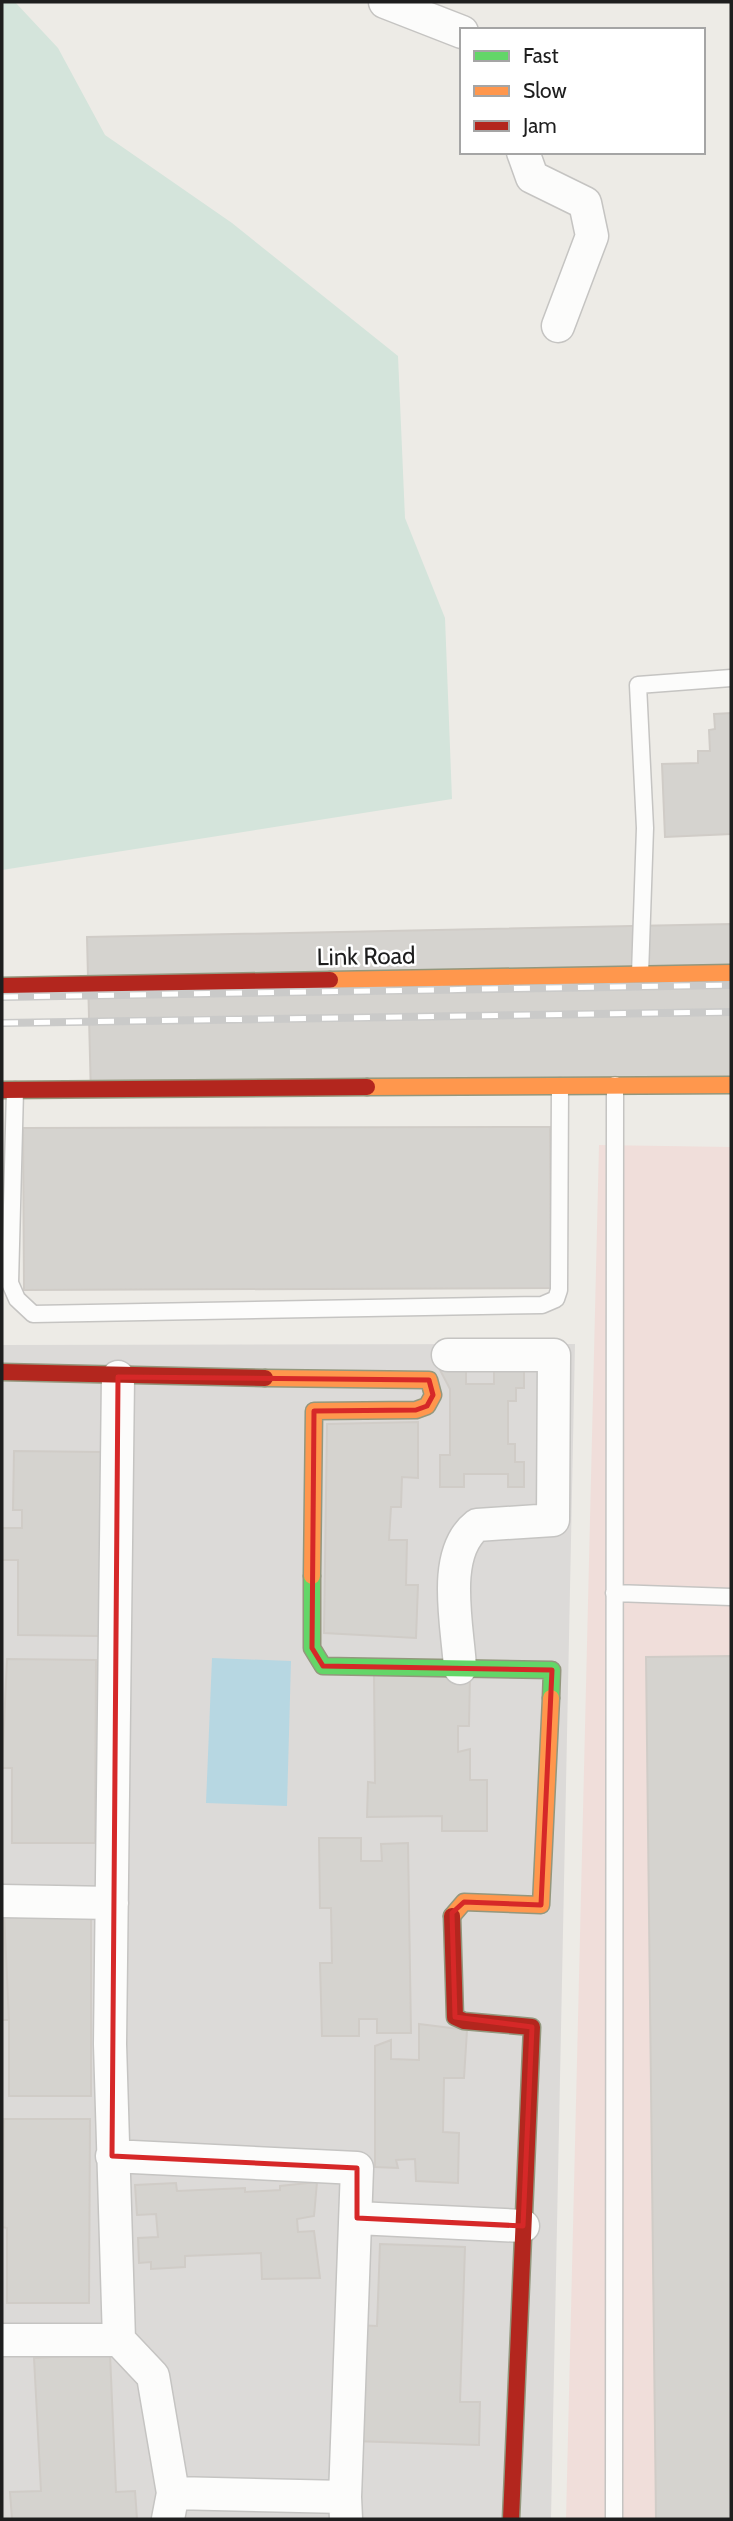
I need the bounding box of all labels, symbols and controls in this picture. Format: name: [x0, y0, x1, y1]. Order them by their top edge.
legend: [460, 28, 705, 154]
text: Fast: [523, 43, 559, 68]
text: Slow: [523, 78, 567, 103]
text: Jam: [522, 113, 557, 138]
street label: Link Road: [316, 941, 416, 971]

